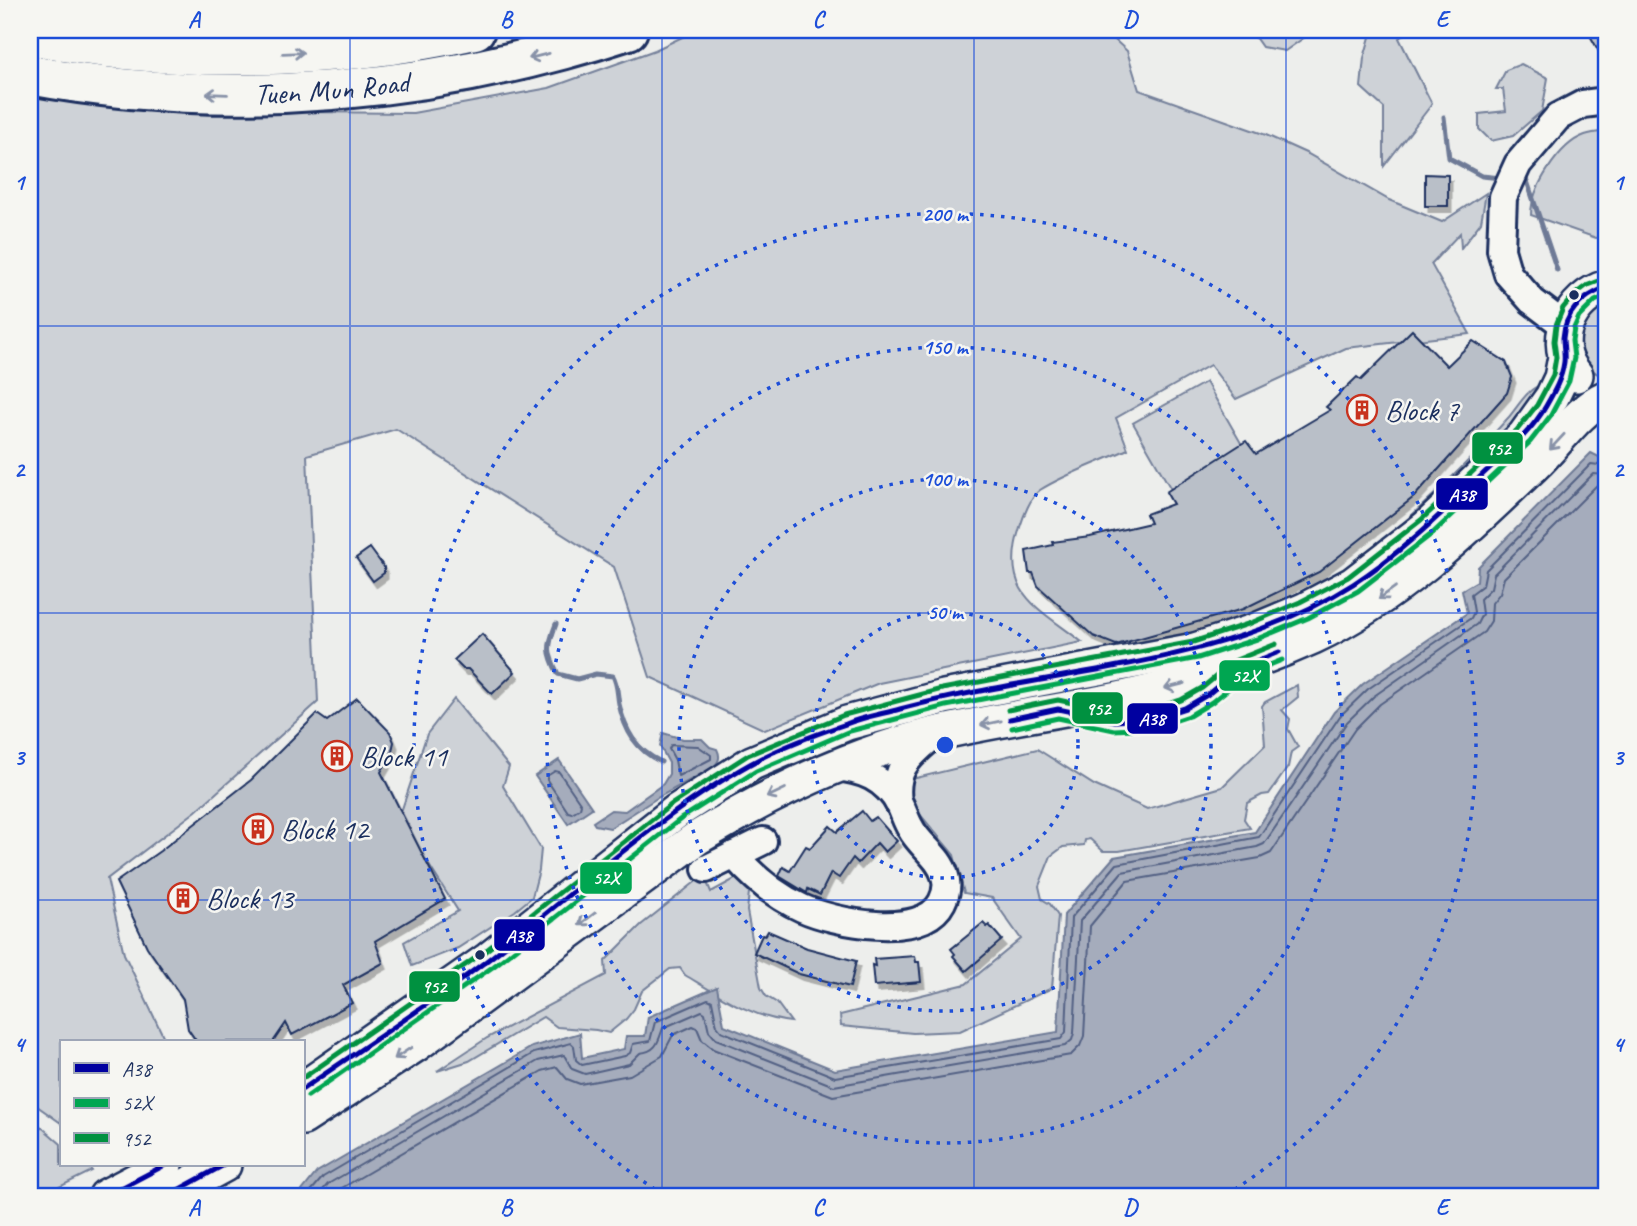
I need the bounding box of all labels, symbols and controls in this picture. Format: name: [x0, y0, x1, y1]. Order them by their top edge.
text: A: [188, 5, 202, 34]
text: B: [500, 5, 514, 34]
text: C: [813, 5, 827, 34]
text: D: [1123, 5, 1139, 34]
text: E: [1436, 5, 1452, 34]
one-way arrow: [281, 47, 304, 60]
one-way arrow: [529, 50, 551, 63]
street label: Tuen Mun Road: [254, 62, 416, 113]
one-way arrow: [206, 87, 229, 100]
text: 1: [14, 168, 27, 197]
text: 1: [1613, 168, 1626, 197]
text: 200 m: [922, 201, 970, 227]
unlabelled marker: [1567, 288, 1581, 302]
text: 150 m: [922, 334, 970, 360]
place label: Block 7: [1385, 391, 1460, 429]
building icon: Block 7: [1345, 393, 1379, 427]
line badge: 952: [1471, 431, 1524, 465]
one-way arrow: [1548, 433, 1565, 450]
text: 952: [1485, 437, 1513, 461]
text: 2: [14, 455, 27, 484]
text: 2: [1613, 455, 1626, 484]
text: 100 m: [922, 466, 970, 492]
line badge: A38: [1435, 477, 1489, 511]
text: A38: [1449, 483, 1478, 507]
one-way arrow: [1378, 585, 1397, 600]
text: 50 m: [927, 599, 965, 625]
line badge: 52X: [1218, 659, 1271, 692]
text: 52X: [1232, 664, 1261, 688]
one-way arrow: [1164, 679, 1187, 693]
line badge: 952: [1071, 691, 1124, 725]
text: 952: [1085, 697, 1113, 721]
line badge: A38: [1126, 702, 1179, 735]
text: A38: [1139, 707, 1168, 731]
one-way arrow: [980, 716, 1003, 730]
centre of rings: [933, 733, 957, 757]
place label: Block 11: [360, 737, 449, 775]
building icon: Block 11: [320, 739, 354, 773]
text: 3: [14, 743, 27, 772]
text: 3: [1613, 743, 1626, 772]
one-way arrow: [766, 787, 787, 801]
place label: Block 12: [281, 810, 371, 848]
building icon: Block 12: [241, 812, 275, 846]
line badge: 52X: [579, 861, 633, 895]
text: 52X: [593, 866, 622, 890]
place label: Block 13: [206, 879, 296, 917]
building icon: Block 13: [166, 881, 200, 915]
one-way arrow: [578, 911, 596, 926]
line badge: A38: [493, 918, 546, 952]
text: A38: [506, 924, 535, 948]
unlabelled marker: [473, 948, 487, 962]
line badge: 952: [408, 970, 461, 1003]
text: 952: [421, 975, 449, 999]
text: 4: [14, 1030, 27, 1059]
text: 4: [1613, 1030, 1626, 1059]
legend: [60, 1040, 304, 1166]
one-way arrow: [394, 1046, 414, 1060]
text: A38: [122, 1056, 154, 1082]
text: 52X: [122, 1090, 155, 1116]
text: 952: [122, 1126, 152, 1152]
text: A: [188, 1193, 202, 1222]
text: B: [500, 1193, 514, 1222]
text: C: [813, 1193, 827, 1222]
text: D: [1123, 1193, 1139, 1222]
text: E: [1436, 1193, 1452, 1222]

